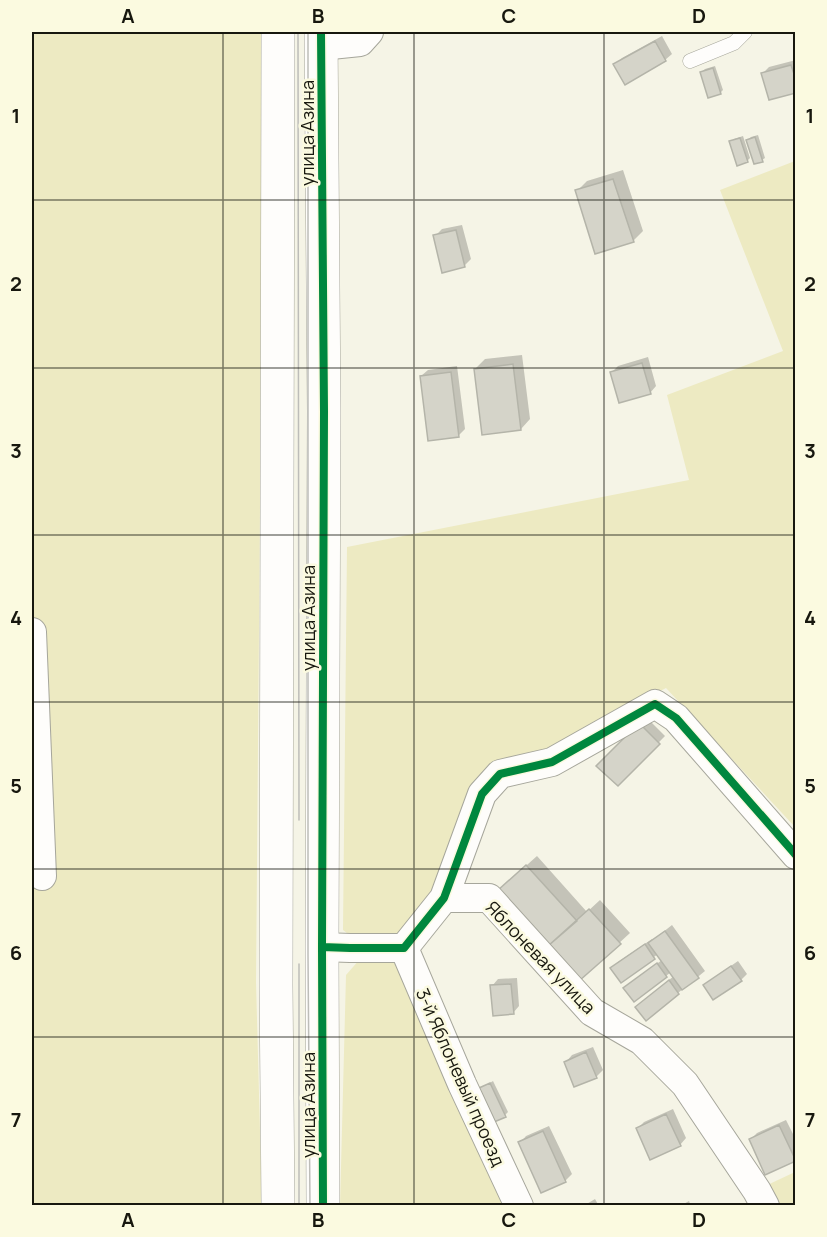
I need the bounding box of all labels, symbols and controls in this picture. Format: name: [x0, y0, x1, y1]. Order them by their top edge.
text: A: [121, 2, 135, 29]
text: B: [312, 2, 325, 29]
text: C: [502, 2, 516, 29]
text: D: [692, 2, 706, 29]
street label: улица Азина: [295, 80, 319, 186]
text: 1: [12, 102, 20, 129]
text: 1: [806, 102, 814, 129]
text: 2: [10, 270, 22, 297]
text: 2: [804, 270, 816, 297]
text: 3: [10, 437, 22, 464]
text: 3: [804, 437, 816, 464]
street label: улица Азина: [296, 565, 320, 671]
text: 4: [10, 604, 22, 631]
text: 4: [804, 604, 816, 631]
text: 5: [10, 772, 22, 799]
text: 5: [804, 772, 816, 799]
street label: Яблоневая улица: [481, 895, 601, 1019]
text: 6: [10, 939, 22, 966]
text: 6: [804, 939, 816, 966]
street label: 3-й Яблоневый проезд: [411, 984, 511, 1170]
street label: улица Азина: [296, 1052, 320, 1158]
text: 7: [11, 1106, 21, 1133]
text: 7: [805, 1106, 815, 1133]
text: A: [121, 1206, 135, 1233]
text: B: [312, 1206, 325, 1233]
text: C: [502, 1206, 516, 1233]
text: D: [692, 1206, 706, 1233]

